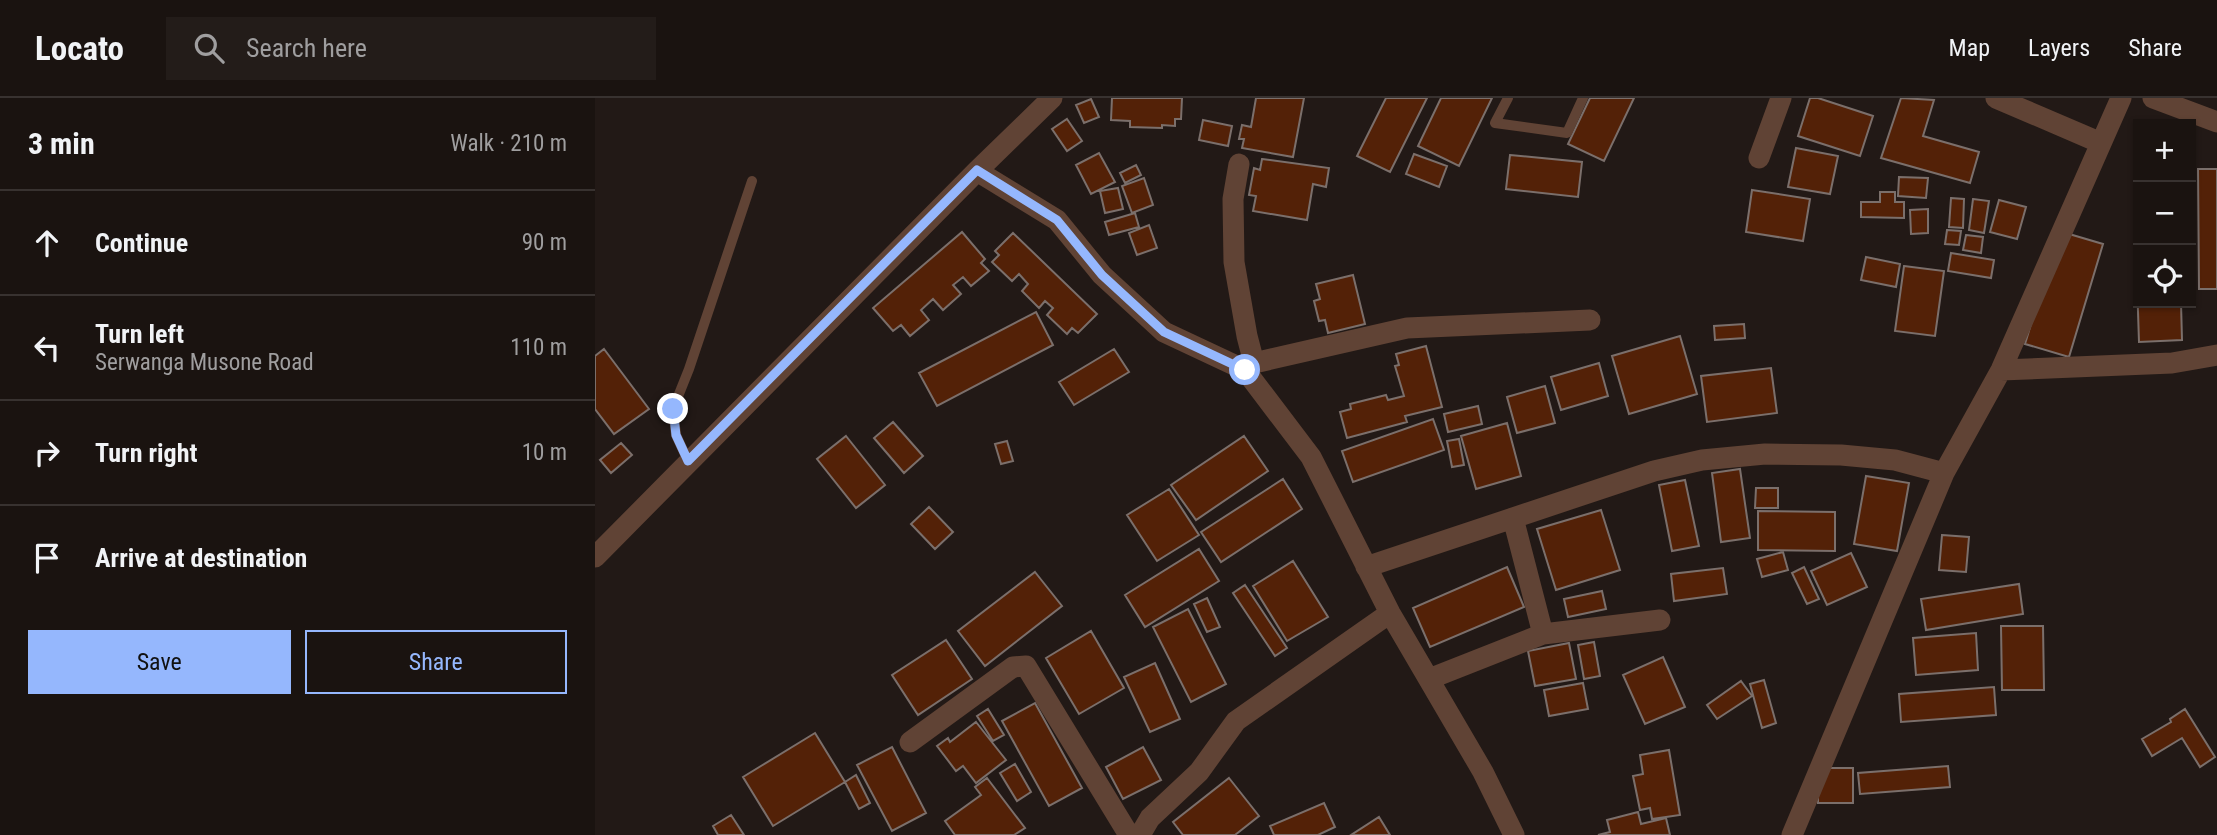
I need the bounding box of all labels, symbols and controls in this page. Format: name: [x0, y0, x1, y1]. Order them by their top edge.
search box: [166, 17, 656, 80]
text: Locato: [35, 29, 124, 68]
icon: search: [190, 29, 228, 67]
text: Search here: [246, 33, 367, 63]
text: Map: [1949, 34, 1990, 62]
text: Layers: [2028, 34, 2090, 62]
text: Share: [2128, 34, 2182, 62]
map controls: [2133, 119, 2196, 308]
button: +: [2133, 119, 2196, 182]
text: 3 min: [28, 126, 95, 161]
text: Walk · 210 m: [450, 130, 567, 157]
button: −: [2133, 182, 2196, 245]
icon: ahead: [28, 224, 66, 262]
text: Continue: [95, 228, 188, 258]
text: 90 m: [522, 229, 567, 256]
button: locate: [2133, 245, 2196, 308]
text: Turn left: [95, 319, 184, 349]
icon: left: [28, 329, 66, 367]
text: 110 m: [510, 334, 567, 361]
text: Serwanga Musone Road: [95, 349, 314, 376]
route start: [1229, 354, 1260, 385]
route end: [657, 393, 688, 424]
icon: right: [28, 434, 66, 472]
text: Turn right: [95, 438, 197, 468]
text: 10 m: [522, 439, 567, 466]
icon: arrive: [28, 539, 66, 577]
text: Arrive at destination: [95, 543, 307, 573]
button: Save: [28, 630, 291, 694]
button: Share: [305, 630, 567, 694]

